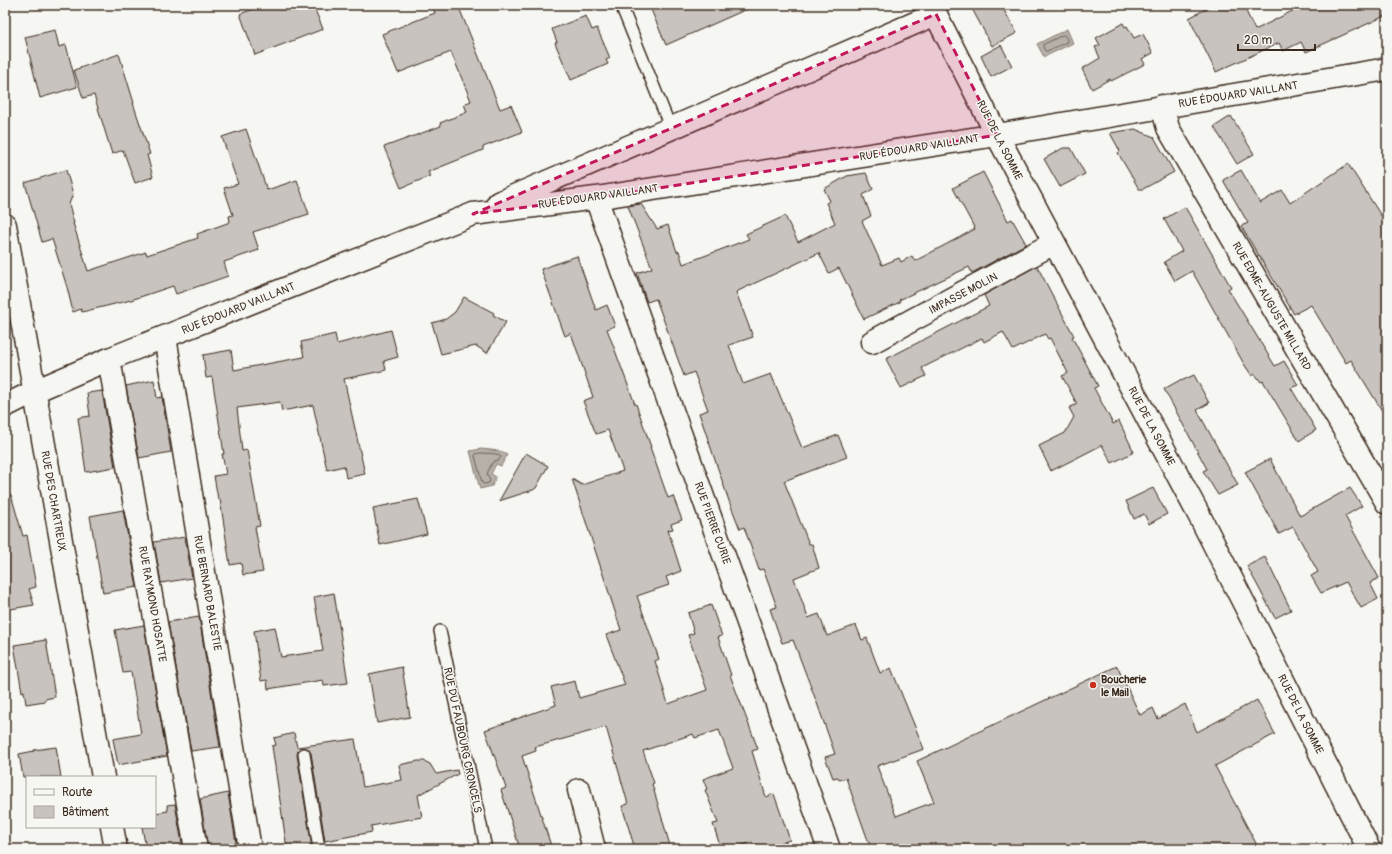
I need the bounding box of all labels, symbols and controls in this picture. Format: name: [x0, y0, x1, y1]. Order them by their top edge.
scale bar: [1238, 26, 1315, 52]
text: 20 m: [1244, 33, 1273, 48]
street label: RUE ÉDOUARD VAILLANT: [1177, 79, 1299, 110]
street label: RUE DE LA SOMME: [974, 98, 1025, 182]
street label: RUE ÉDOUARD VAILLANT: [858, 132, 980, 163]
street label: RUE ÉDOUARD VAILLANT: [537, 182, 659, 211]
street label: RUE EDME-AUGUSTE MILLARD: [1229, 240, 1314, 373]
street label: IMPASSE MOLIN: [927, 270, 1000, 317]
street label: RUE ÉDOUARD VAILLANT: [180, 280, 297, 337]
street label: RUE DE LA SOMME: [1125, 385, 1178, 468]
street label: RUE DES CHARTREUX: [38, 450, 69, 553]
street label: RUE PIERRE CURIE: [692, 480, 734, 566]
street label: RUE BERNARD BALESTIE: [191, 534, 224, 652]
street label: RUE RAYMOND HOSATTE: [136, 545, 169, 664]
street label: RUE DU FAUBOURG CRONCELS: [441, 666, 484, 814]
street label: RUE DE LA SOMME: [1275, 672, 1326, 756]
place label: Boucherie le Mail: [1101, 673, 1147, 699]
marker: Boucherie le Mail: [1088, 680, 1098, 690]
legend: [26, 776, 156, 828]
text: Route: [62, 785, 92, 800]
text: Bâtiment: [62, 805, 109, 820]

